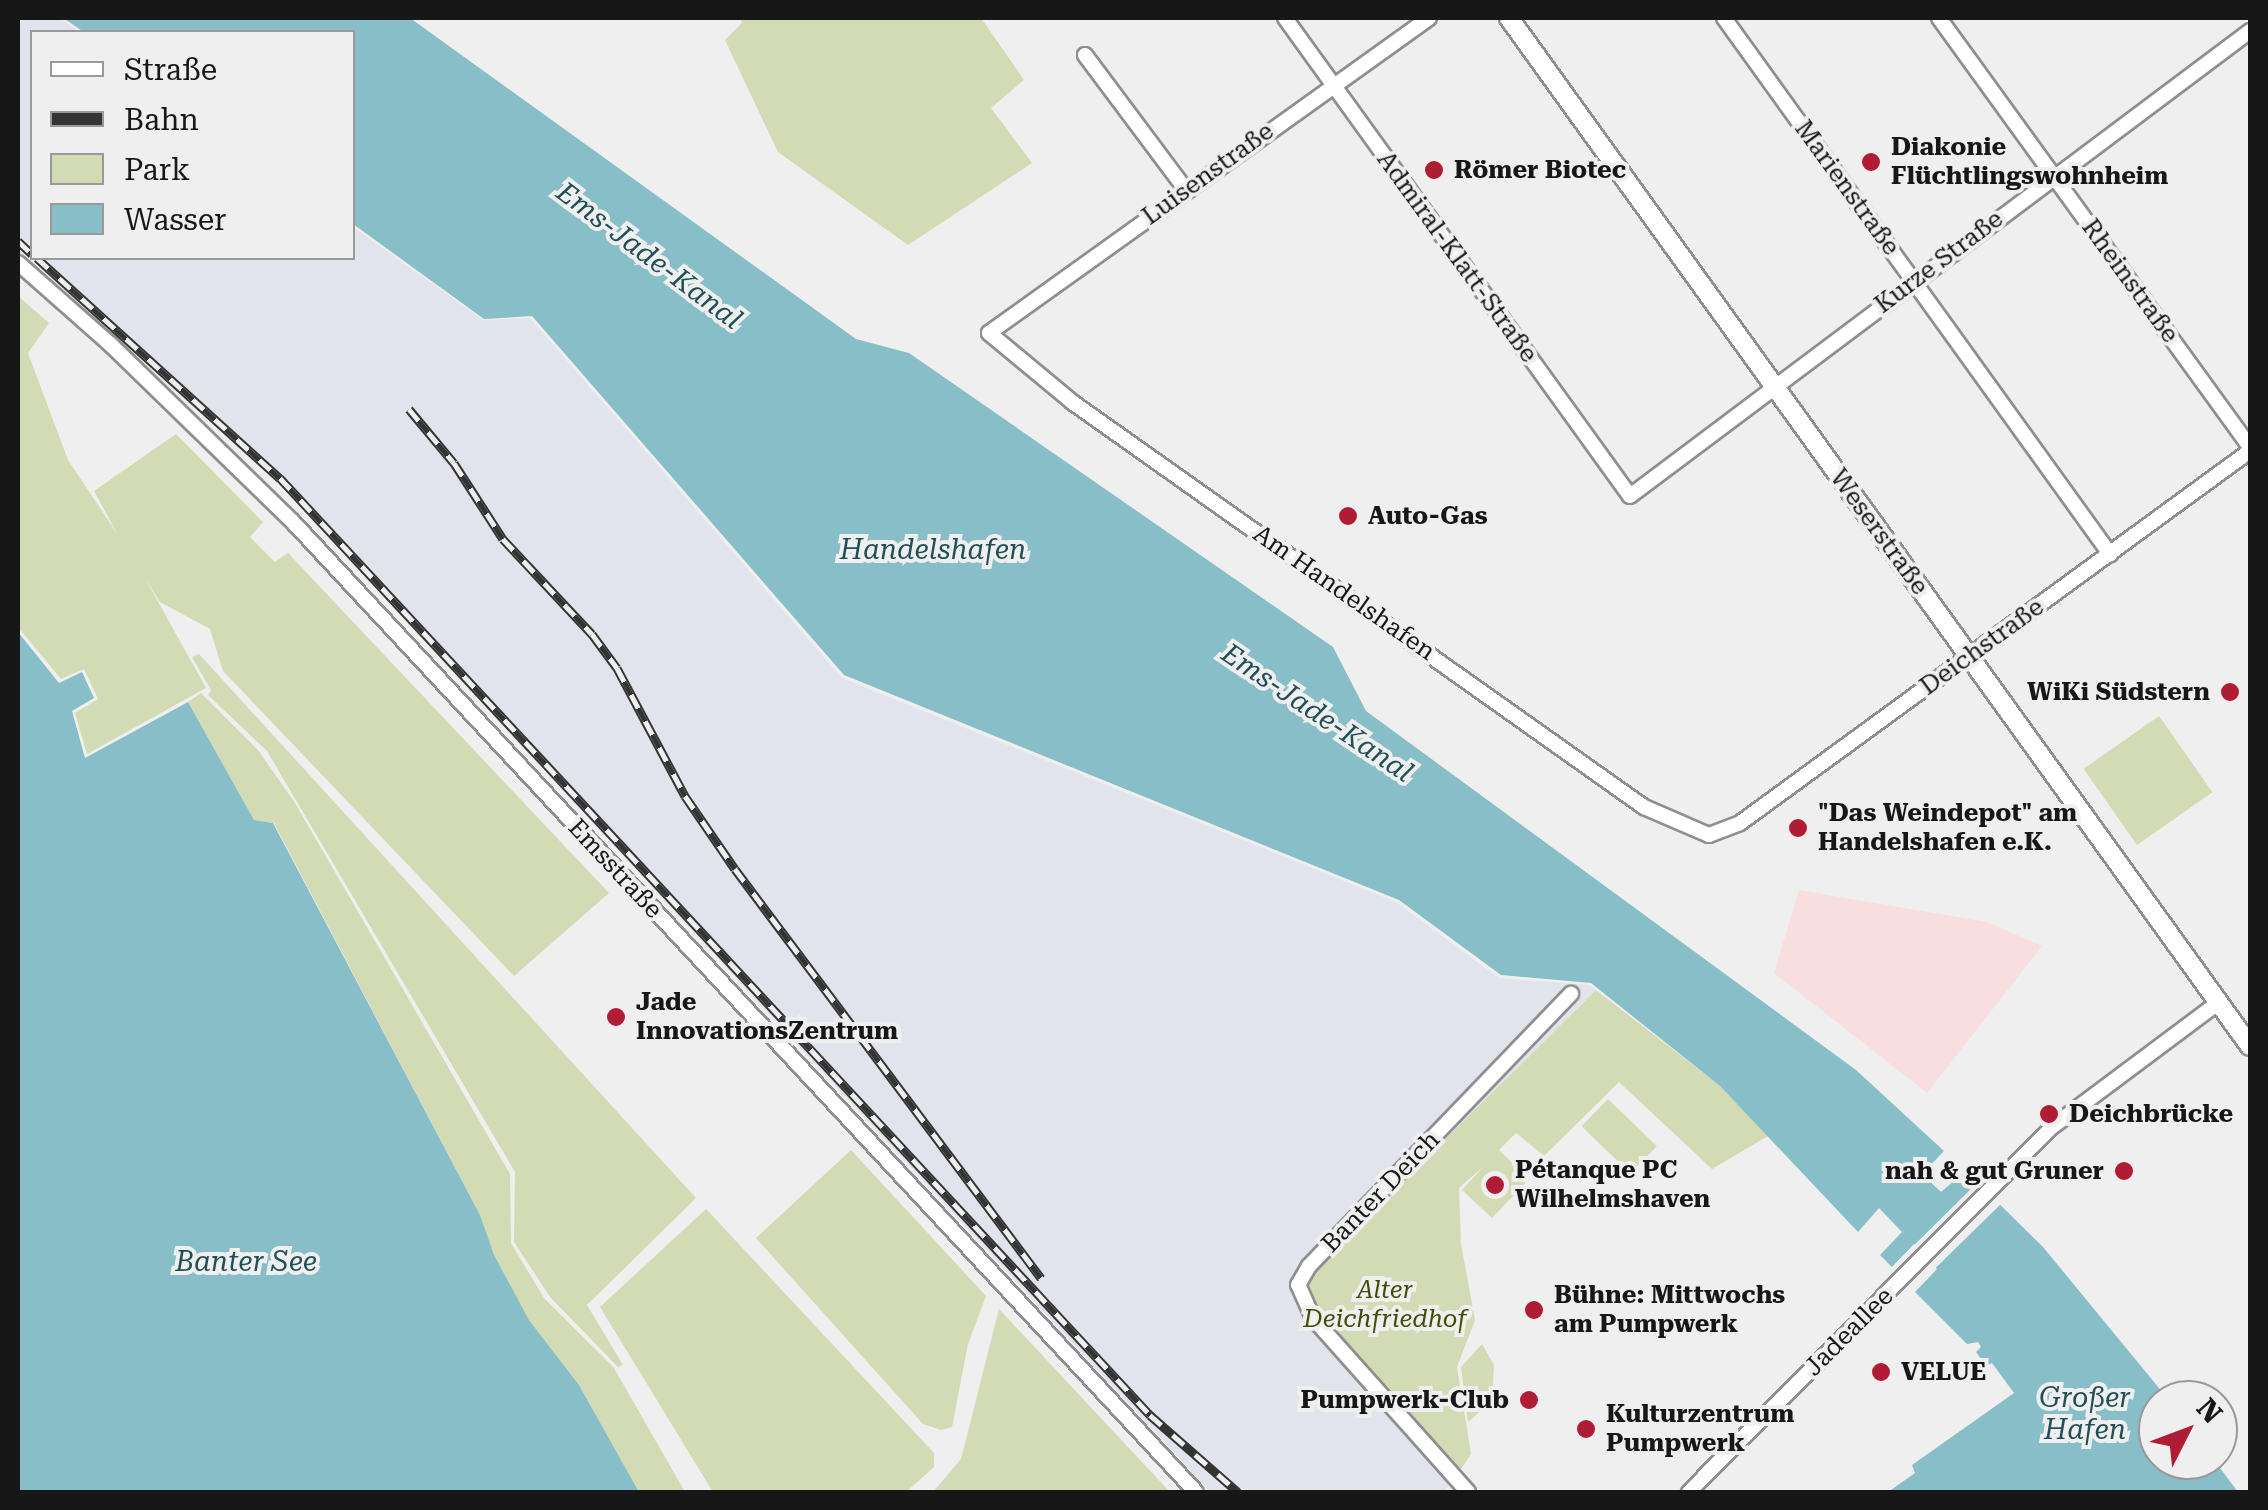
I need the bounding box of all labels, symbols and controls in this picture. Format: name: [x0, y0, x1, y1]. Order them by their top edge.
legend: [30, 30, 355, 260]
text: Straße: [124, 52, 217, 87]
text: Bahn: [124, 102, 199, 137]
street label: Marienstraße: [1788, 115, 1906, 261]
street label: Luisenstraße: [1137, 116, 1279, 232]
place label: Diakonie Flüchtlingswohnheim: [1891, 133, 2168, 192]
street label: Admiral-Klatt-Straße: [1370, 146, 1544, 368]
marker: Diakonie Flüchtlingswohnheim: [1860, 151, 1882, 173]
text: Park: [124, 152, 190, 187]
place label: Römer Biotec: [1454, 155, 1626, 185]
marker: Römer Biotec: [1423, 159, 1445, 181]
water label: Ems-Jade-Kanal: [550, 175, 748, 337]
text: Wasser: [124, 202, 226, 237]
street label: Kurze Straße: [1869, 204, 2009, 320]
street label: Rheinstraße: [2075, 213, 2185, 349]
street label: Weserstraße: [1823, 463, 1935, 601]
place label: Auto-Gas: [1368, 501, 1488, 531]
marker: Auto-Gas: [1337, 505, 1359, 527]
street label: Am Handelshafen: [1247, 519, 1441, 667]
water label: Handelshafen: [840, 533, 1026, 567]
street label: Deichstraße: [1914, 592, 2050, 702]
water label: Ems-Jade-Kanal: [1215, 637, 1419, 789]
place label: WiKi Südstern: [2027, 677, 2210, 707]
marker: WiKi Südstern: [2219, 681, 2241, 703]
place label: "Das Weindepot" am Handelshafen e.K.: [1818, 799, 2077, 858]
street label: Emsstraße: [562, 813, 668, 925]
marker: "Das Weindepot" am Handelshafen e.K.: [1787, 817, 1809, 839]
place label: Jade InnovationsZentrum: [636, 988, 898, 1047]
marker: Jade InnovationsZentrum: [605, 1006, 627, 1028]
place label: Deichbrücke: [2069, 1099, 2233, 1129]
marker: Deichbrücke: [2038, 1103, 2060, 1125]
street label: Banter Deich: [1316, 1125, 1446, 1259]
place label: Pétanque PC Wilhelmshaven: [1515, 1156, 1710, 1215]
place label: nah & gut Gruner: [1885, 1156, 2104, 1186]
marker: nah & gut Gruner: [2113, 1160, 2135, 1182]
marker: Pétanque PC Wilhelmshaven: [1484, 1174, 1506, 1196]
water label: Banter See: [175, 1245, 317, 1279]
park label: Alter Deichfriedhof: [1303, 1276, 1467, 1335]
place label: Bühne: Mittwochs am Pumpwerk: [1554, 1281, 1785, 1340]
street label: Jadeallee: [1798, 1281, 1900, 1383]
marker: Bühne: Mittwochs am Pumpwerk: [1523, 1299, 1545, 1321]
place label: VELUE: [1901, 1357, 1986, 1387]
marker: VELUE: [1870, 1361, 1892, 1383]
north arrow: [2138, 1380, 2238, 1480]
water label: Großer Hafen: [2039, 1381, 2131, 1447]
place label: Pumpwerk-Club: [1301, 1385, 1509, 1415]
marker: Pumpwerk-Club: [1518, 1389, 1540, 1411]
text: N: [2190, 1392, 2229, 1430]
place label: Kulturzentrum Pumpwerk: [1606, 1400, 1794, 1459]
marker: Kulturzentrum Pumpwerk: [1575, 1418, 1597, 1440]

